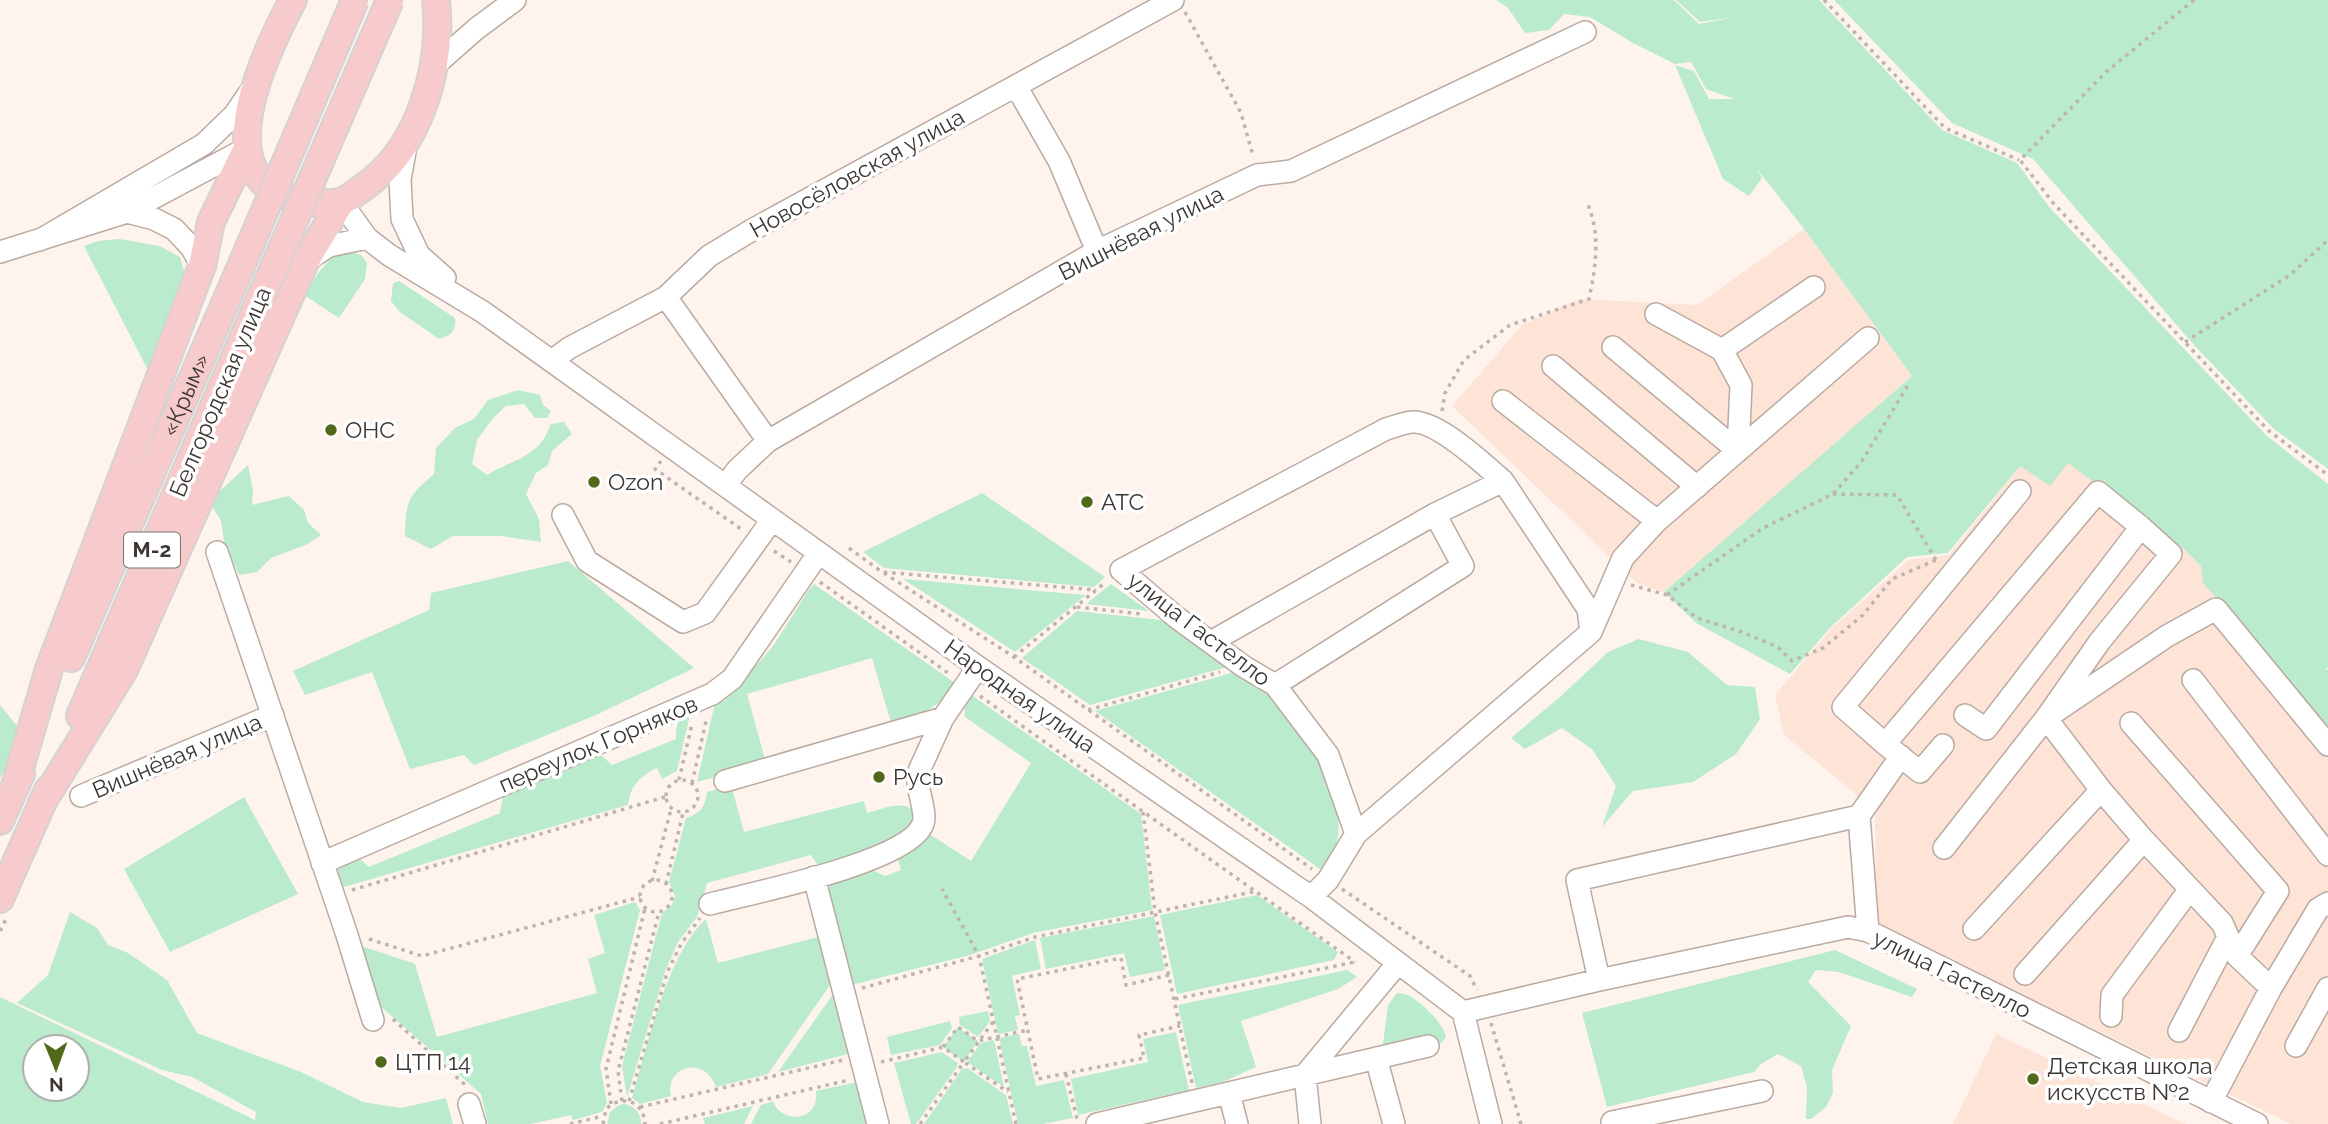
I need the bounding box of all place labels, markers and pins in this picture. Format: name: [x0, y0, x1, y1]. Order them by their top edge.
place label: ОНС: [345, 416, 395, 443]
marker: ОНС: [323, 422, 339, 438]
place label: Ozon: [608, 468, 663, 495]
marker: Ozon: [586, 474, 602, 490]
place label: АТС: [1101, 488, 1144, 515]
marker: АТС: [1079, 494, 1095, 510]
place label: Русь: [893, 763, 943, 790]
marker: Русь: [871, 769, 887, 785]
place label: ЦТП 14: [395, 1048, 471, 1075]
place label: Детская школа искусств №2: [2047, 1052, 2213, 1105]
marker: ЦТП 14: [373, 1054, 389, 1070]
marker: Детская школа искусств №2: [2025, 1071, 2041, 1087]

